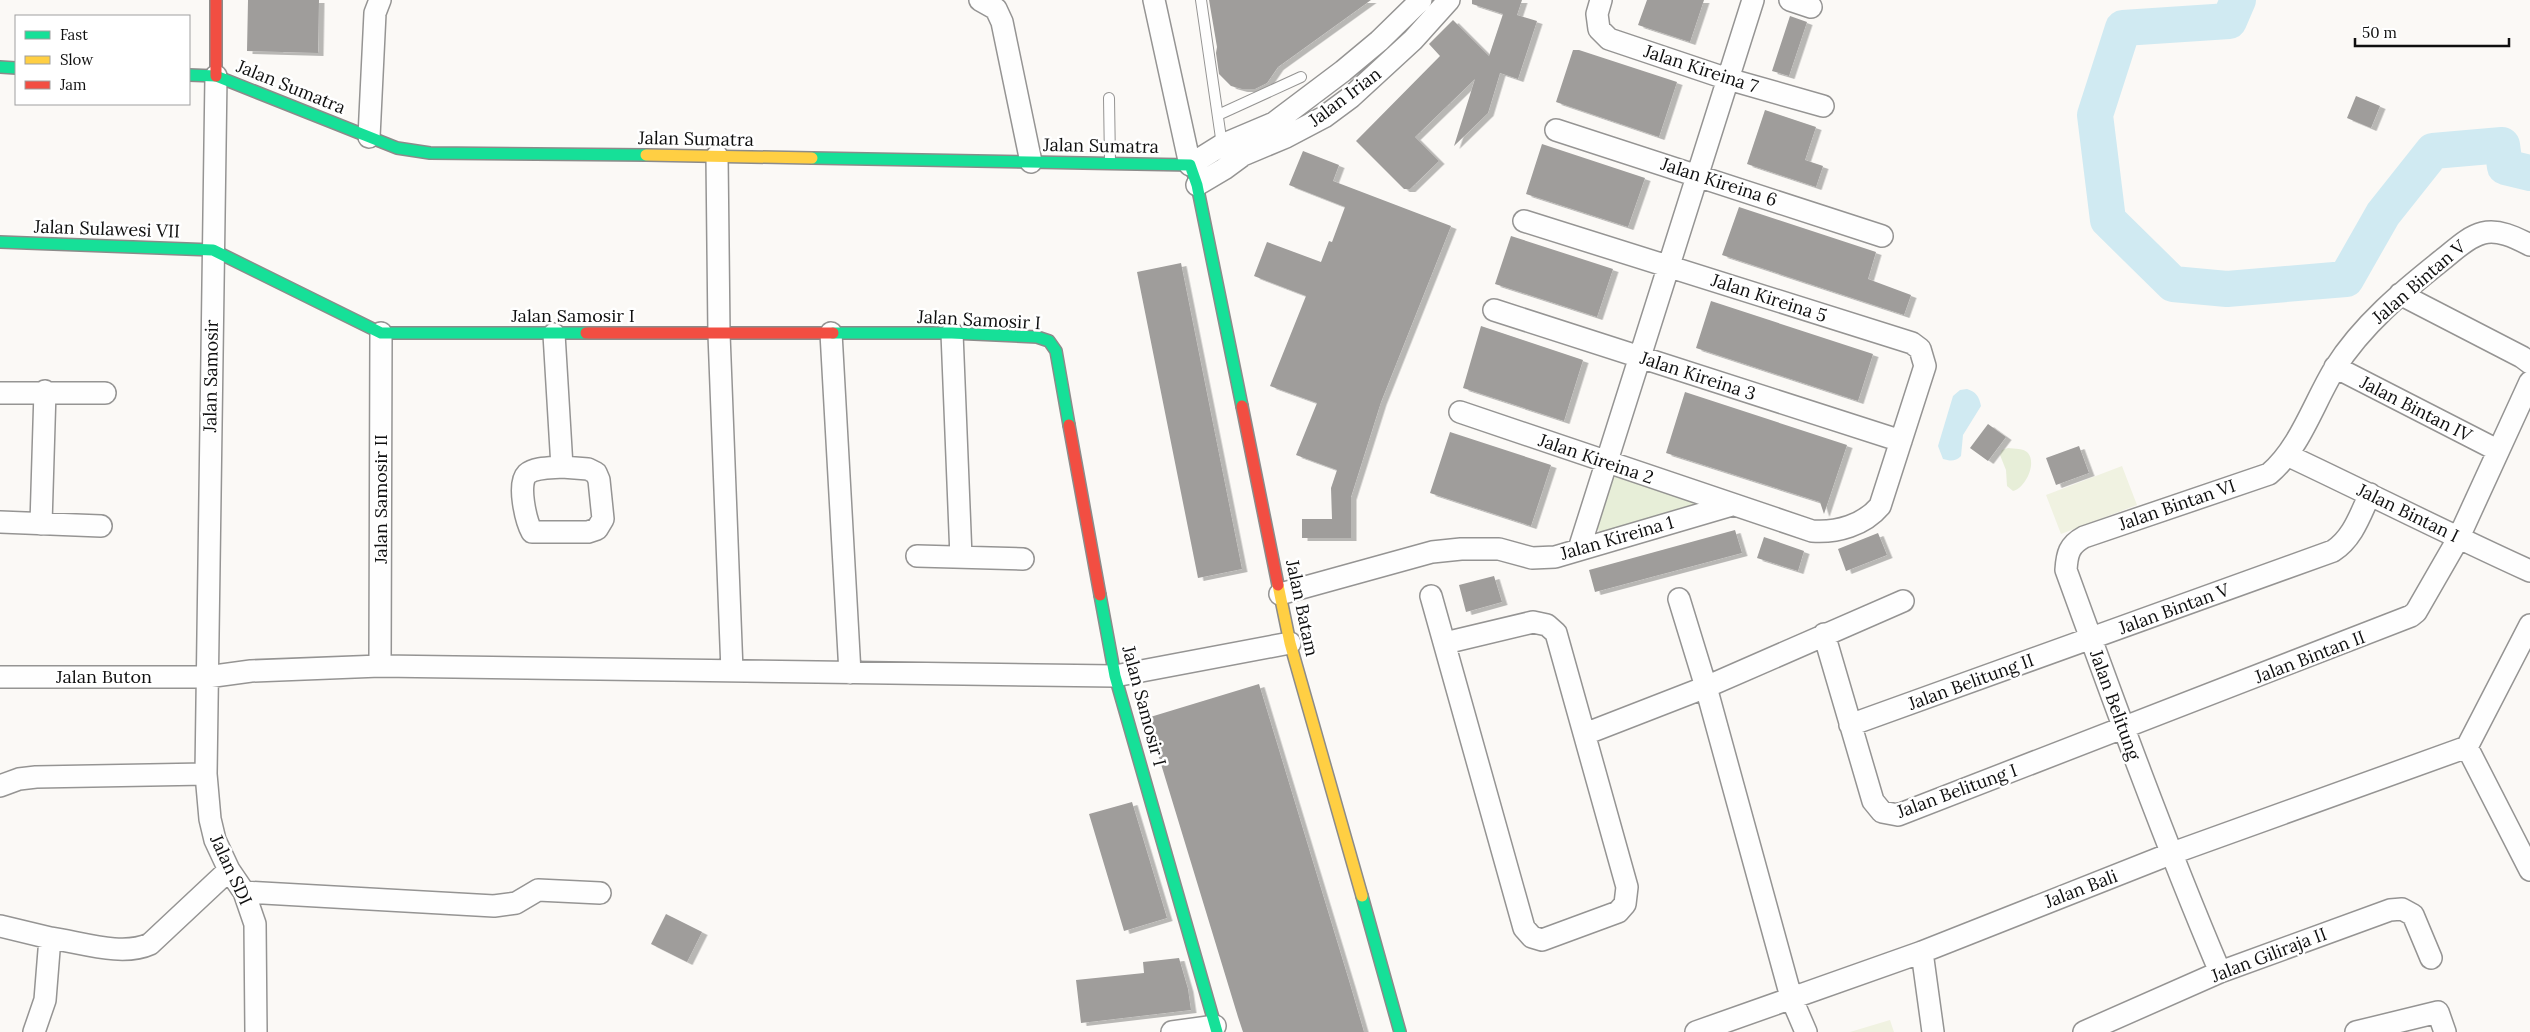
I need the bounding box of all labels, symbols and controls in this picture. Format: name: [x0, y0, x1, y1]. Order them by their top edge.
legend: [15, 15, 190, 105]
scale bar: [2355, 15, 2509, 47]
text: 50 m: [2362, 23, 2397, 42]
text: Fast: [60, 25, 88, 44]
street label: Jalan Kireina 7: [1640, 39, 1761, 98]
text: Slow: [60, 50, 93, 69]
street label: Jalan Sumatra: [232, 54, 349, 119]
street label: Jalan Irian: [1303, 62, 1385, 132]
text: Jam: [59, 75, 87, 94]
street label: Jalan Sumatra: [637, 126, 754, 151]
street label: Jalan Sumatra: [1042, 133, 1159, 158]
street label: Jalan Kireina 6: [1657, 152, 1780, 211]
street label: Jalan Sulawesi VII: [33, 214, 180, 243]
street label: Jalan Bintan V: [2367, 234, 2471, 329]
street label: Jalan Kireina 5: [1708, 268, 1830, 327]
street label: Jalan Samosir I: [510, 304, 635, 327]
street label: Jalan Samosir I: [916, 305, 1041, 334]
street label: Jalan Samosir: [198, 319, 223, 434]
street label: Jalan Kireina 3: [1636, 346, 1759, 405]
street label: Jalan Bintan IV: [2356, 370, 2477, 447]
street label: Jalan Kireina 2: [1535, 428, 1657, 489]
street label: Jalan Samosir II: [369, 434, 392, 565]
street label: Jalan Bintan VI: [2114, 474, 2238, 536]
street label: Jalan Bintan I: [2353, 478, 2463, 547]
street label: Jalan Kireina 1: [1557, 510, 1676, 565]
street label: Jalan Batam: [1281, 556, 1324, 658]
street label: Jalan Bintan V: [2114, 577, 2233, 640]
street label: Jalan Bintan II: [2250, 625, 2368, 688]
street label: Jalan Samosir I: [1117, 642, 1172, 769]
street label: Jalan Belitung: [2085, 646, 2146, 764]
street label: Jalan Belitung II: [1904, 648, 2037, 715]
street label: Jalan Buton: [55, 665, 152, 688]
street label: Jalan Belitung I: [1893, 758, 2020, 823]
street label: Jalan SDI: [205, 830, 258, 909]
street label: Jalan Bali: [2040, 864, 2120, 913]
street label: Jalan Giliraja II: [2207, 922, 2330, 987]

